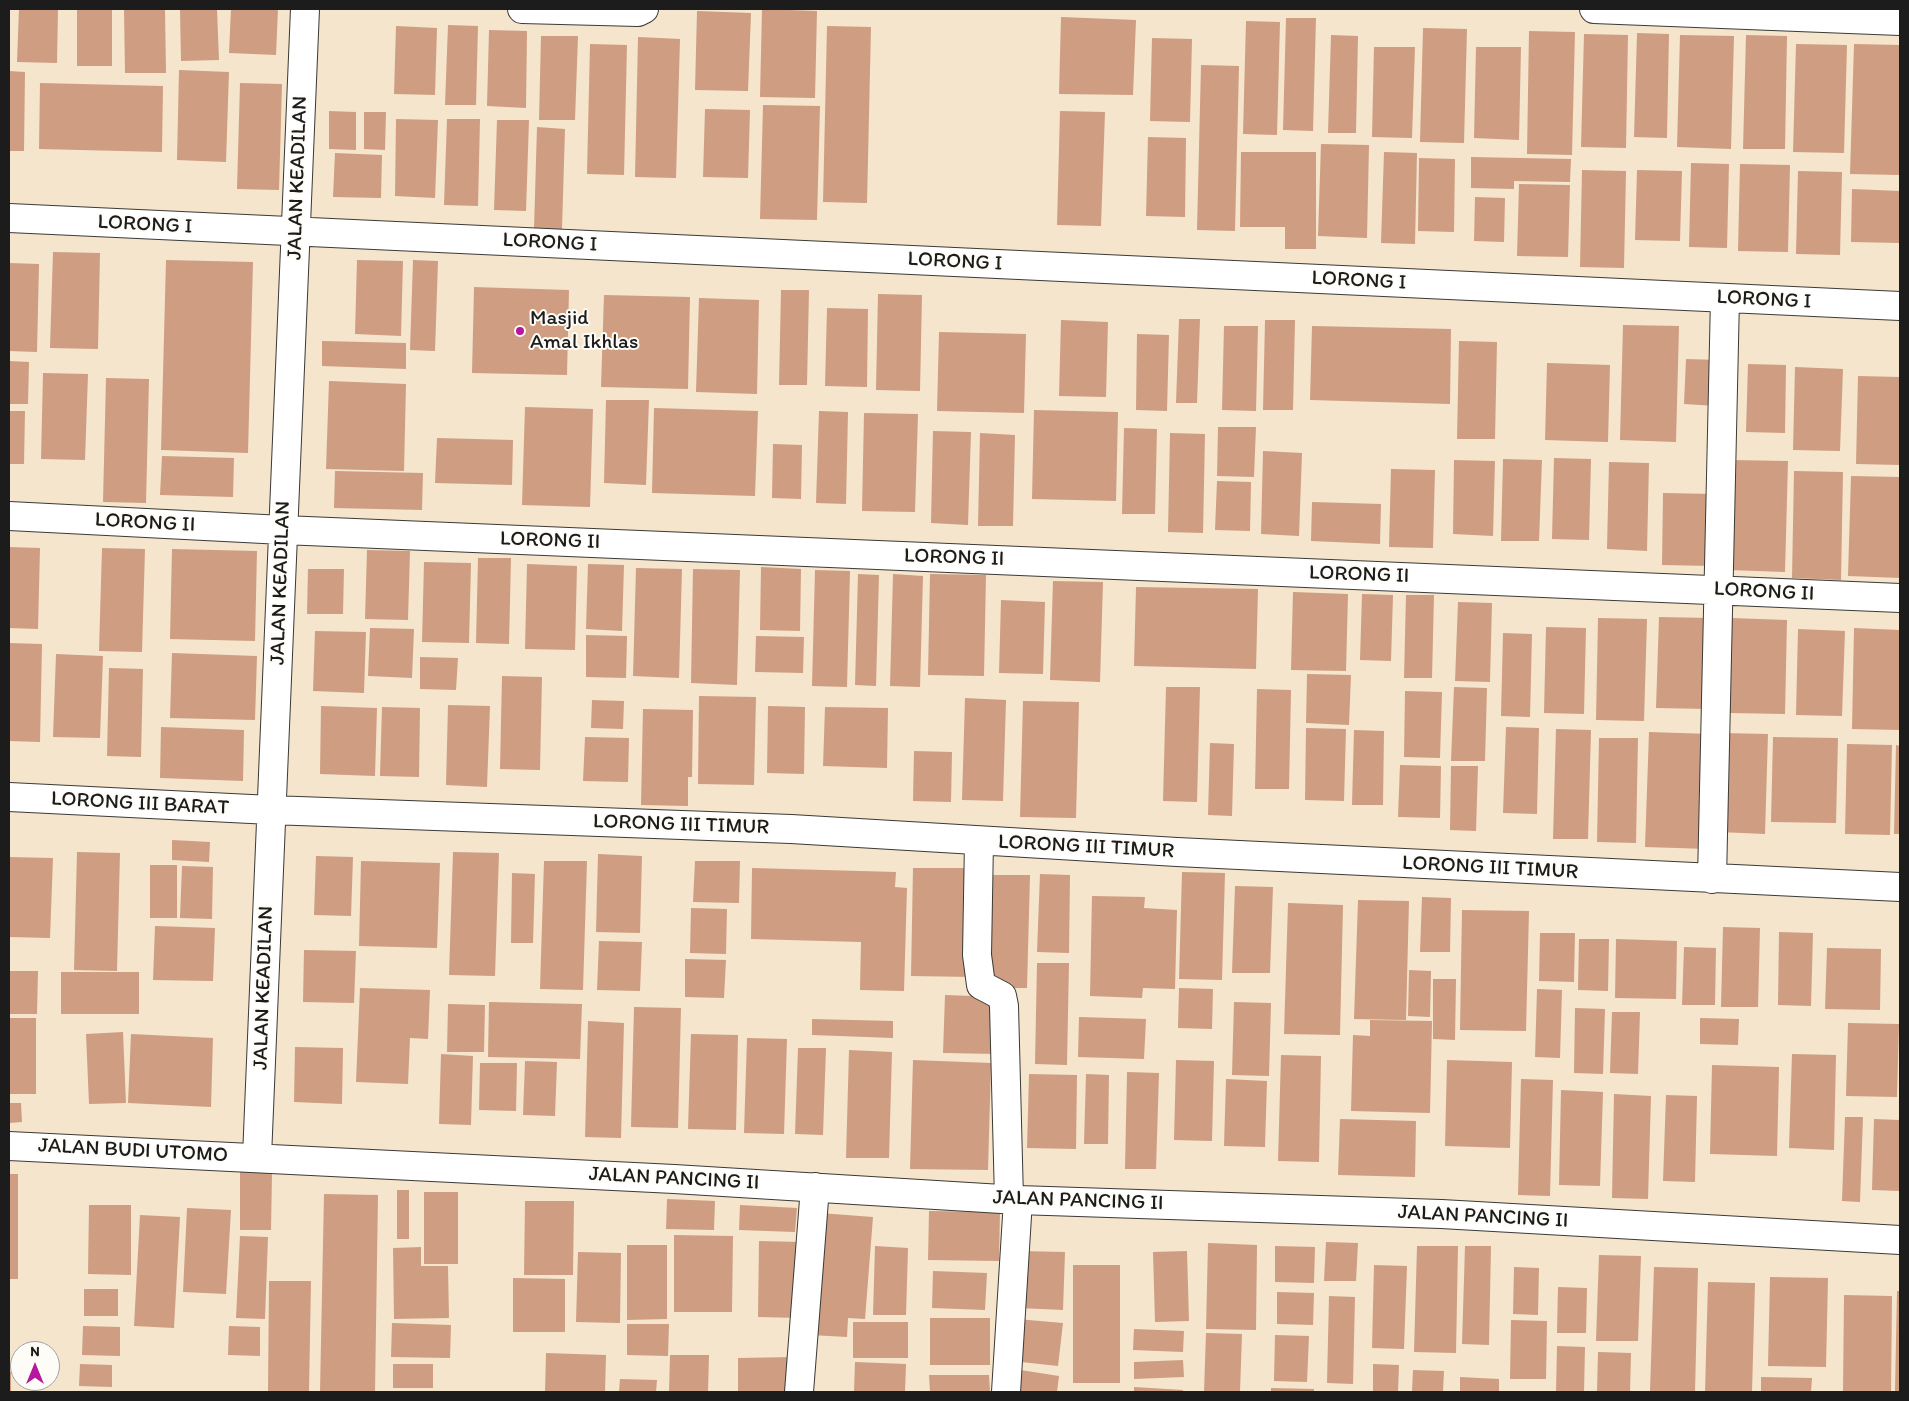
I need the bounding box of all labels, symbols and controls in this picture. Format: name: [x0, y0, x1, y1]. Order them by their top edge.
street label: JALAN KEADILAN: [283, 96, 313, 260]
street label: LORONG I: [97, 210, 193, 240]
street label: LORONG I: [502, 228, 598, 258]
street label: LORONG I: [907, 247, 1003, 277]
street label: LORONG I: [1311, 266, 1407, 296]
street label: LORONG I: [1716, 285, 1812, 315]
place label: Masjid Amal Ikhlas: [530, 306, 638, 356]
marker: Masjid Amal Ikhlas: [514, 325, 526, 337]
street label: JALAN KEADILAN: [266, 501, 296, 665]
street label: LORONG II: [94, 508, 196, 538]
street label: LORONG II: [499, 527, 601, 555]
street label: LORONG II: [903, 544, 1005, 572]
street label: LORONG II: [1308, 561, 1410, 589]
street label: LORONG II: [1713, 577, 1815, 607]
street label: LORONG III BARAT: [50, 787, 230, 821]
street label: LORONG III TIMUR: [592, 809, 770, 841]
street label: LORONG III TIMUR: [997, 830, 1175, 864]
street label: LORONG III TIMUR: [1401, 851, 1579, 885]
street label: JALAN KEADILAN: [249, 906, 279, 1070]
street label: JALAN BUDI UTOMO: [37, 1133, 229, 1169]
street label: JALAN PANCING II: [588, 1162, 760, 1196]
street label: JALAN PANCING II: [992, 1185, 1164, 1217]
street label: JALAN PANCING II: [1397, 1200, 1569, 1234]
north arrow: [10, 1341, 60, 1391]
text: N: [30, 1343, 40, 1360]

